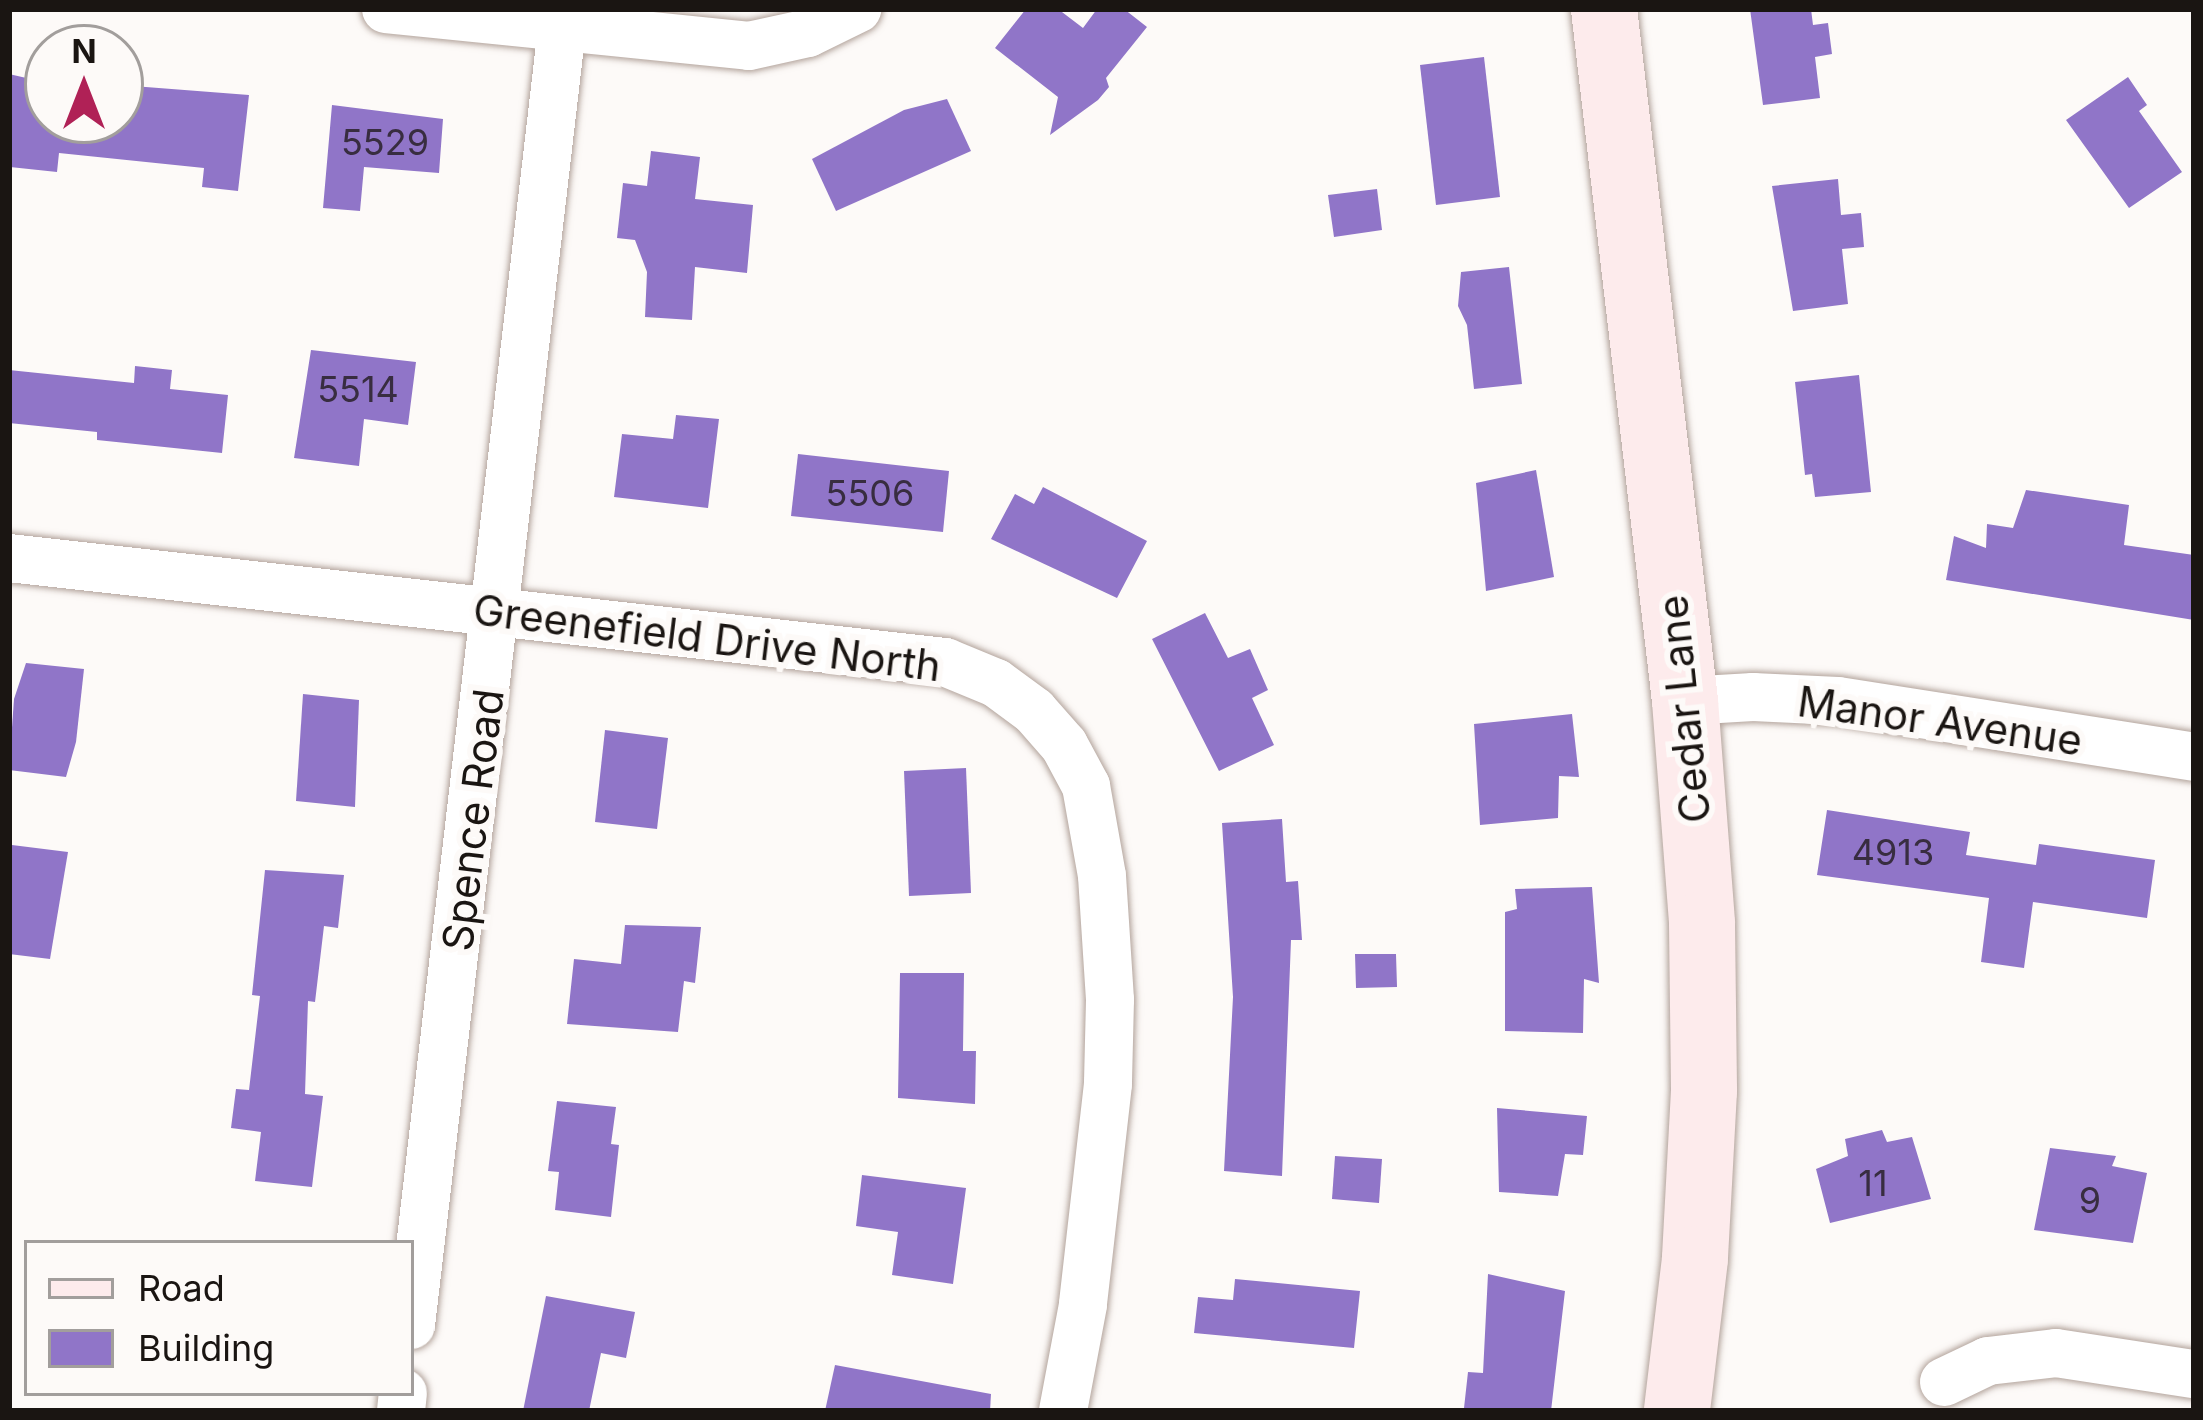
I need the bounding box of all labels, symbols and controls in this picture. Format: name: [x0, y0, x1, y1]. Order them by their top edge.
north arrow: [24, 24, 144, 144]
text: N: [71, 31, 97, 71]
house number: 5529: [341, 121, 429, 165]
house number: 5514: [317, 368, 399, 412]
house number: 5506: [826, 472, 914, 516]
street label: Greenefield Drive North: [470, 584, 944, 692]
street label: Cedar Lane: [1647, 593, 1721, 825]
street label: Manor Avenue: [1795, 676, 2085, 766]
street label: Spence Road: [432, 686, 514, 954]
house number: 4913: [1852, 831, 1934, 875]
house number: 11: [1858, 1162, 1888, 1206]
house number: 9: [2079, 1179, 2101, 1223]
legend: [24, 1240, 414, 1396]
text: Road: [138, 1266, 225, 1310]
text: Building: [138, 1326, 274, 1370]

